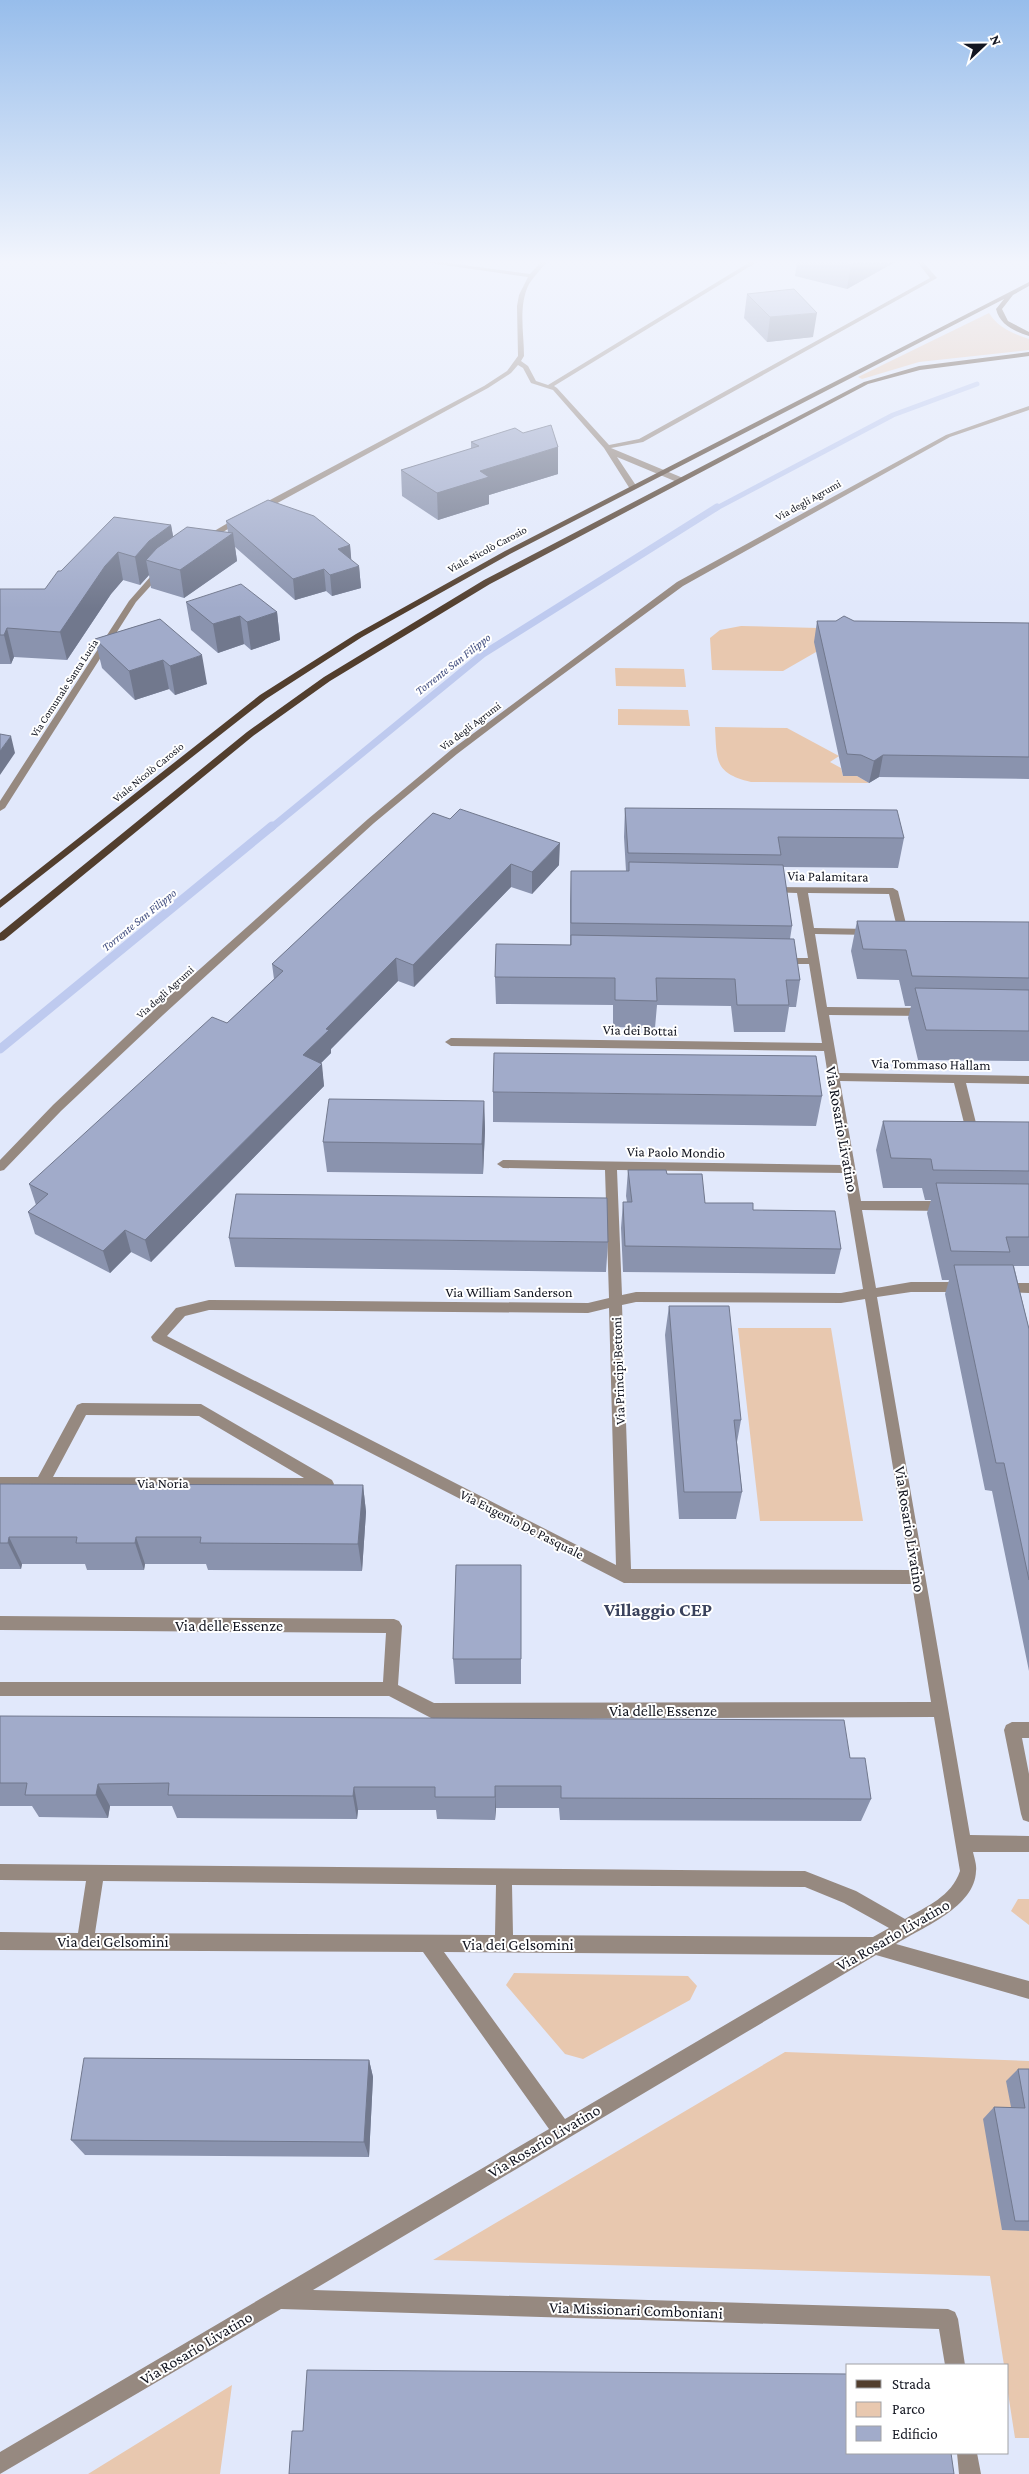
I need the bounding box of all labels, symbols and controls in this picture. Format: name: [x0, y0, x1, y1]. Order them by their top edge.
north arrow: [959, 20, 1009, 70]
text: N: [987, 33, 1005, 48]
street label: Via degli Agrumi: [773, 477, 843, 524]
street label: Viale Nicolò Carosio: [445, 523, 529, 575]
water label: Torrente San Filippo: [413, 630, 493, 698]
street label: Via Comunale Santa Lucia: [28, 637, 100, 739]
street label: Via degli Agrumi: [437, 699, 503, 754]
street label: Viale Nicolò Carosio: [110, 739, 186, 804]
street label: Via Palamitara: [787, 867, 869, 885]
water label: Torrente San Filippo: [99, 886, 179, 954]
street label: Via degli Agrumi: [134, 963, 197, 1022]
street label: Via dei Bottai: [603, 1021, 678, 1039]
street label: Via Tommaso Hallam: [871, 1055, 991, 1073]
street label: Via Rosario Livatino: [823, 1065, 861, 1193]
street label: Via Paolo Mondio: [627, 1143, 725, 1161]
street label: Via William Sanderson: [445, 1284, 573, 1300]
street label: Via Principi Bettoni: [608, 1316, 628, 1425]
street label: Via Rosario Livatino: [892, 1465, 928, 1593]
street label: Via Noria: [137, 1475, 189, 1491]
street label: Via Eugenio De Pasquale: [457, 1486, 587, 1562]
district label: Villaggio CEP: [603, 1599, 712, 1620]
street label: Via delle Essenze: [175, 1617, 283, 1634]
street label: Via delle Essenze: [609, 1702, 717, 1719]
street label: Via Rosario Livatino: [834, 1896, 952, 1974]
street label: Via dei Gelsomini: [57, 1933, 169, 1950]
street label: Via dei Gelsomini: [462, 1936, 574, 1953]
street label: Via Rosario Livatino: [485, 2101, 603, 2181]
street label: Via Missionari Comboniani: [549, 2298, 723, 2322]
street label: Via Rosario Livatino: [137, 2308, 255, 2388]
legend: [846, 2364, 1009, 2454]
text: Strada: [892, 2376, 931, 2392]
text: Parco: [892, 2401, 925, 2417]
text: Edificio: [892, 2426, 938, 2442]

